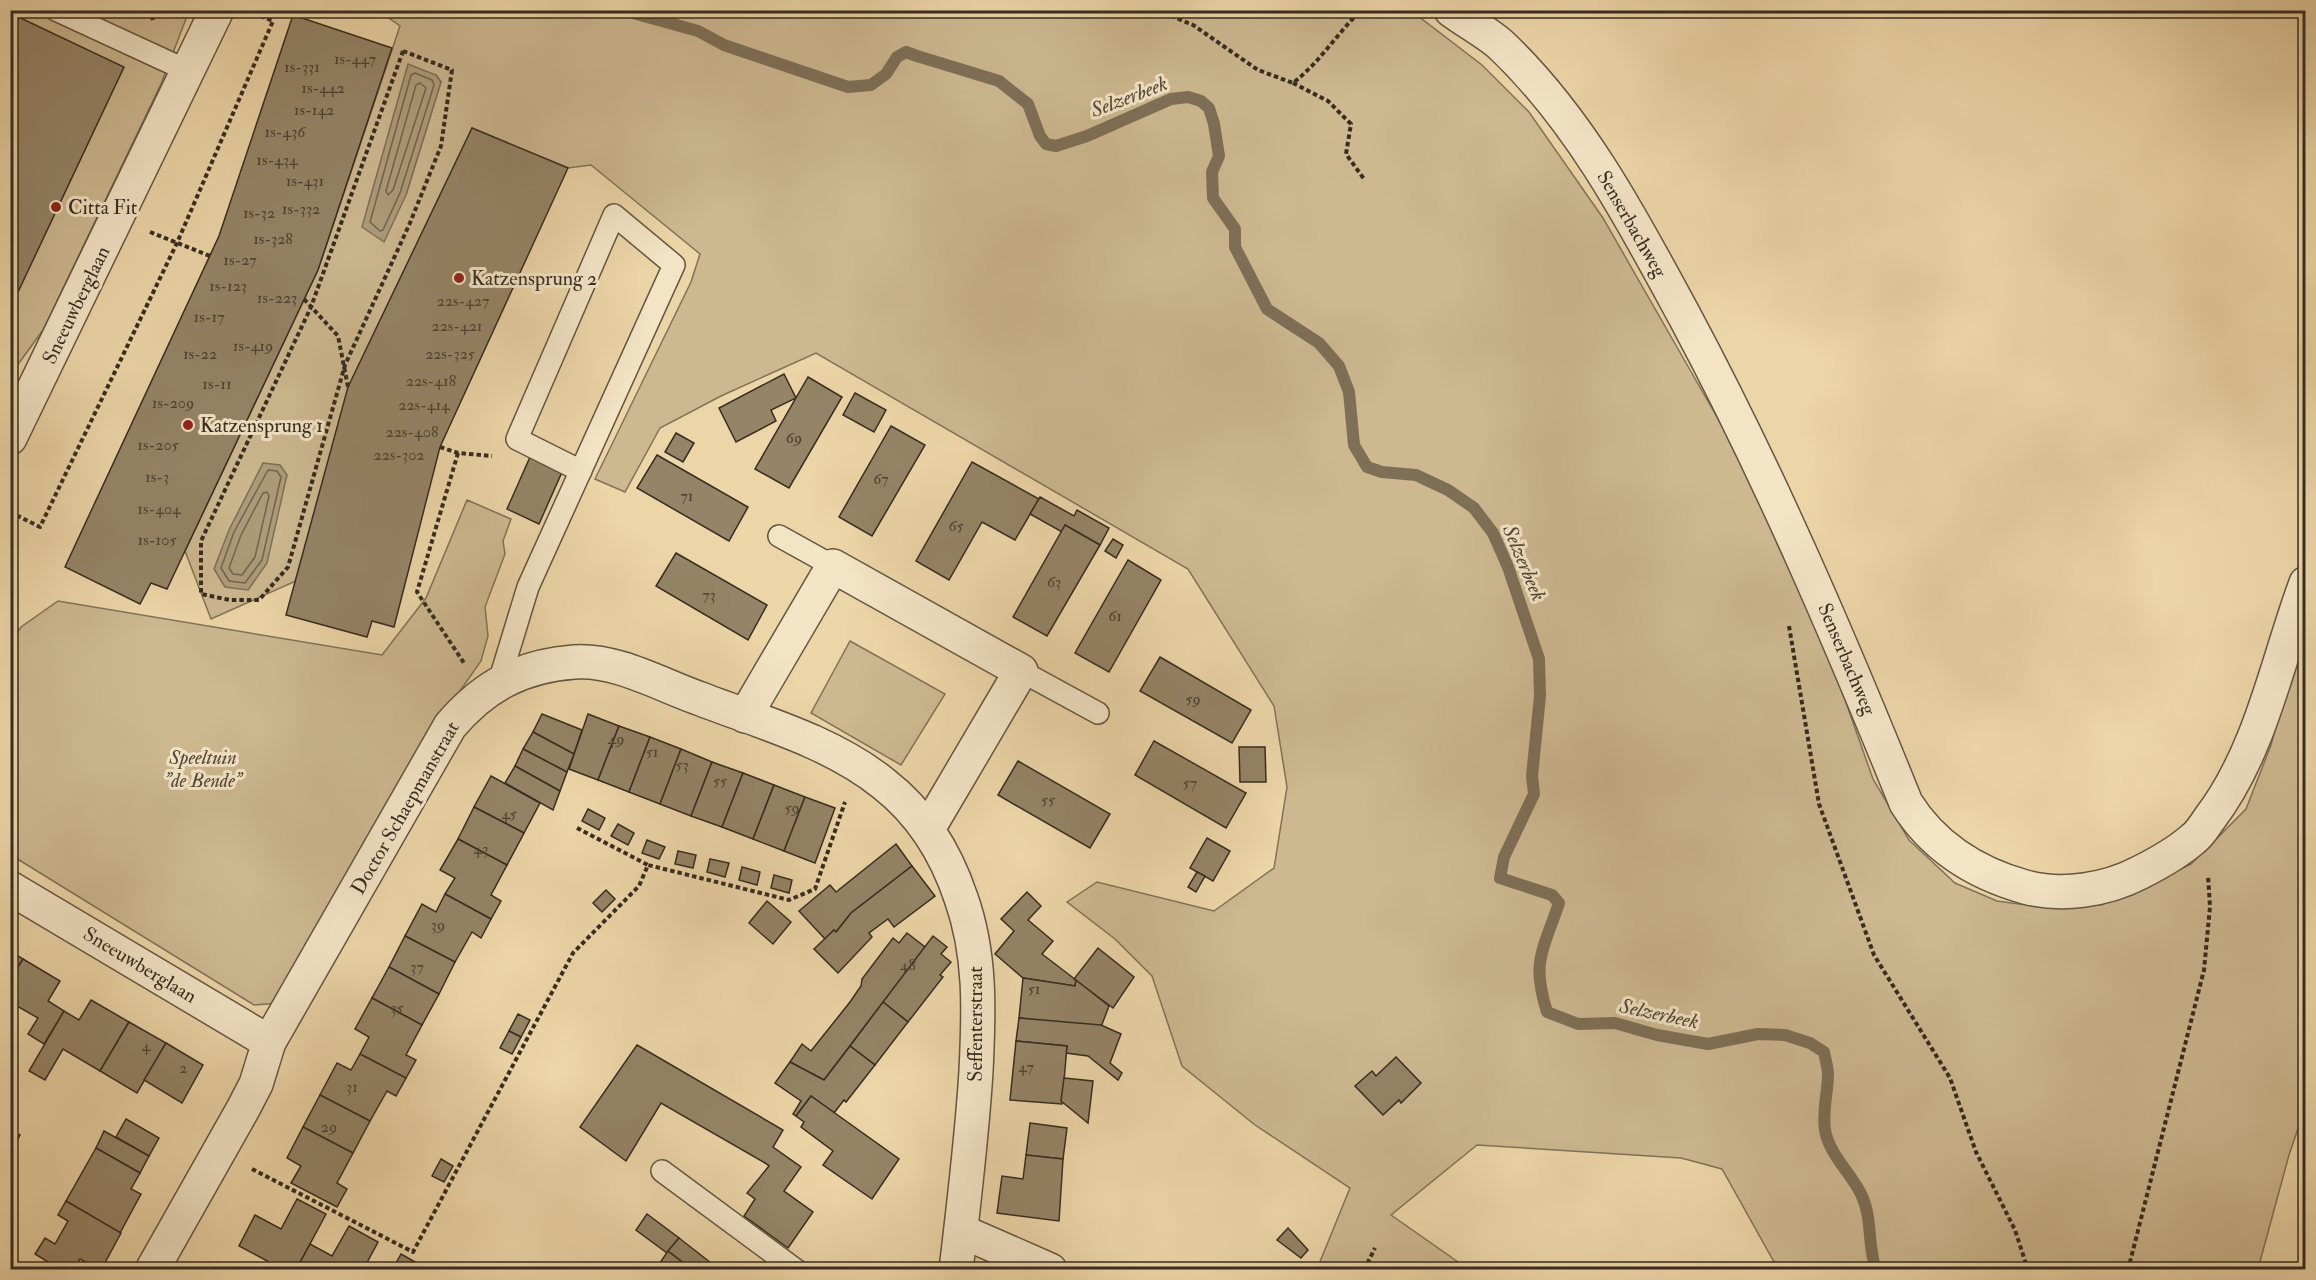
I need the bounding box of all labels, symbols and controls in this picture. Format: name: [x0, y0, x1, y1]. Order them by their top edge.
house number: 1s-447: [334, 49, 377, 69]
house number: 1s-331: [284, 57, 320, 77]
water label: Selzerbeek: [1086, 70, 1171, 124]
house number: 1s-442: [301, 78, 345, 98]
house number: 1s-142: [294, 100, 334, 120]
house number: 1s-436: [265, 122, 306, 142]
house number: 1s-434: [256, 150, 299, 170]
street label: Senserbachweg: [1591, 166, 1673, 283]
house number: 1s-431: [286, 171, 324, 191]
place label: Citta Fit: [68, 195, 138, 220]
house number: 1s-332: [282, 199, 320, 219]
marker: Citta Fit: [49, 200, 63, 214]
house number: 1s-32: [243, 203, 275, 223]
house number: 1s-328: [253, 229, 293, 249]
street label: Sneeuwberglaan: [37, 242, 115, 368]
house number: 1s-27: [223, 250, 257, 270]
place label: Katzensprung 2: [471, 266, 597, 292]
marker: Katzensprung 2: [452, 271, 466, 285]
house number: 1s-123: [209, 276, 247, 296]
house number: 1s-223: [257, 288, 297, 308]
house number: 22s-427: [437, 291, 490, 311]
house number: 1s-17: [193, 307, 225, 327]
house number: 22s-421: [432, 316, 482, 336]
house number: 1s-419: [233, 336, 273, 356]
house number: 1s-22: [183, 344, 217, 364]
house number: 22s-325: [425, 344, 475, 364]
house number: 22s-418: [406, 371, 457, 391]
house number: 1s-11: [202, 374, 232, 394]
house number: 1s-209: [152, 393, 194, 413]
house number: 22s-414: [398, 395, 451, 415]
place label: Katzensprung 1: [200, 413, 323, 439]
marker: Katzensprung 1: [181, 418, 195, 432]
house number: 22s-408: [386, 422, 439, 442]
house number: 69: [786, 428, 802, 448]
house number: 1s-205: [137, 435, 179, 455]
house number: 22s-302: [374, 445, 424, 465]
house number: 1s-3: [145, 467, 169, 487]
house number: 67: [873, 469, 889, 489]
house number: 71: [680, 486, 694, 506]
house number: 1s-404: [137, 499, 182, 519]
house number: 65: [948, 516, 964, 536]
water label: Selzerbeek: [1496, 520, 1552, 605]
house number: 1s-105: [138, 530, 176, 550]
house number: 63: [1047, 572, 1061, 592]
house number: 73: [702, 585, 716, 605]
street label: Senserbachweg: [1812, 599, 1882, 720]
house number: 61: [1108, 606, 1122, 626]
house number: 59: [1185, 689, 1201, 709]
street label: Doctor Schaepmanstraat: [345, 717, 466, 900]
house number: 49: [608, 729, 624, 749]
house number: 51: [646, 742, 658, 762]
park label: Speeltuin "de Bende": [164, 745, 244, 793]
house number: 53: [675, 755, 689, 775]
house number: 55: [713, 771, 727, 791]
house number: 57: [1183, 773, 1198, 793]
house number: 55: [1041, 790, 1055, 810]
house number: 59: [784, 798, 800, 818]
house number: 45: [501, 804, 517, 824]
house number: 43: [474, 839, 488, 859]
house number: 39: [431, 915, 445, 935]
street label: Sneeuwberglaan: [79, 921, 201, 1009]
house number: 48: [900, 955, 917, 975]
house number: 37: [410, 957, 424, 977]
street label: Seffenterstraat: [963, 966, 988, 1082]
house number: 51: [1028, 979, 1040, 999]
water label: Selzerbeek: [1616, 992, 1701, 1036]
house number: 35: [390, 998, 404, 1018]
house number: 4: [142, 1036, 152, 1056]
house number: 47: [1018, 1057, 1034, 1077]
house number: 2: [179, 1058, 187, 1078]
house number: 31: [346, 1077, 358, 1097]
house number: 29: [321, 1117, 337, 1137]

